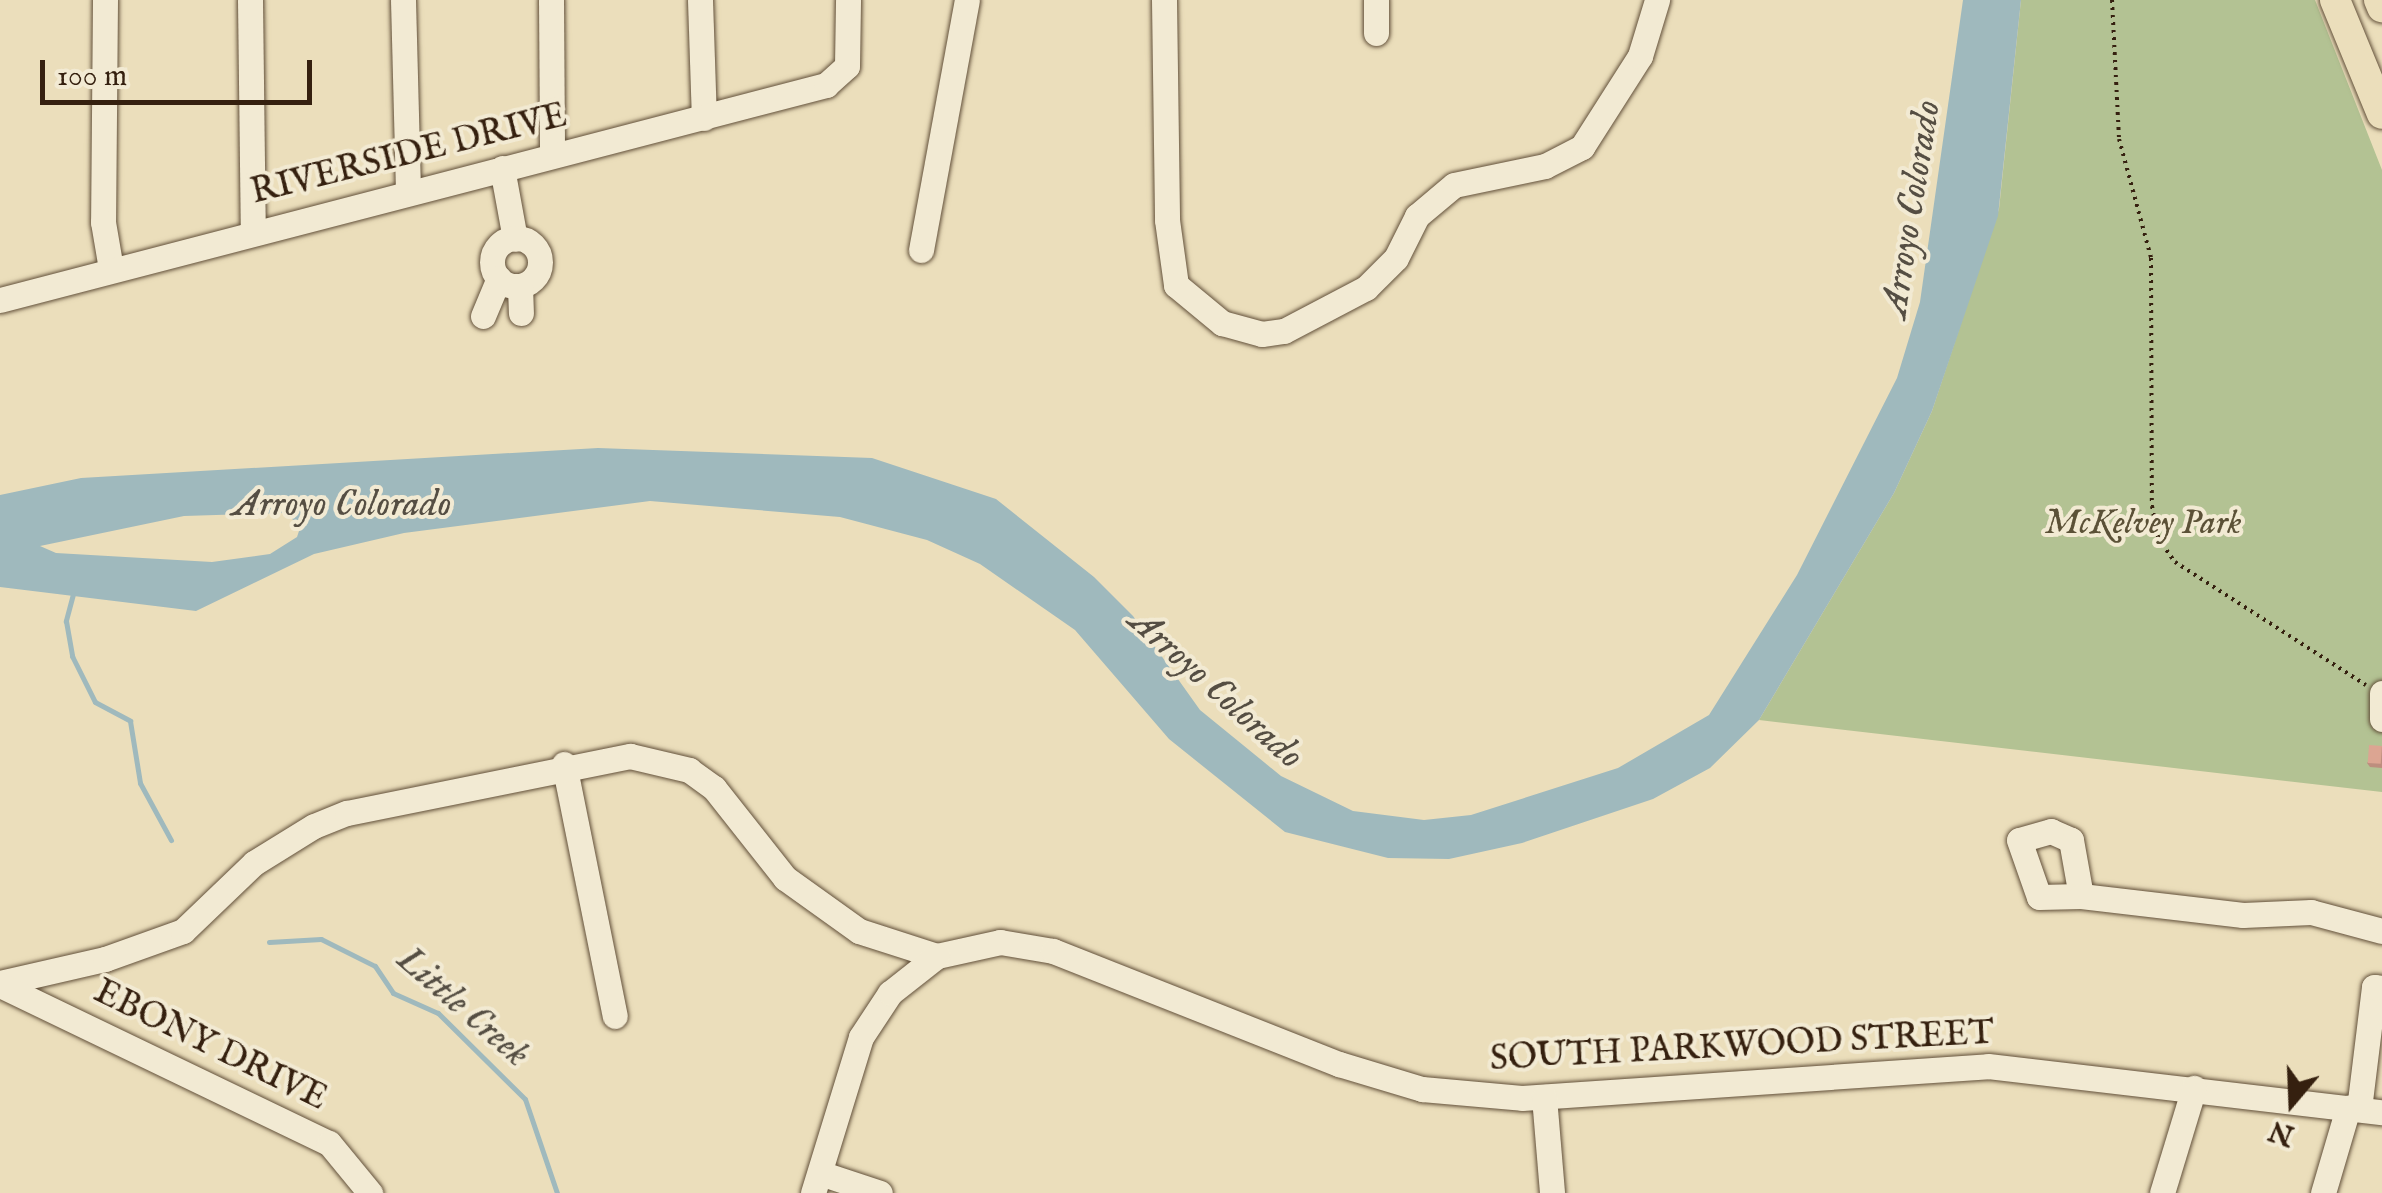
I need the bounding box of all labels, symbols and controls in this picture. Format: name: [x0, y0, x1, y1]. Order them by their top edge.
scale bar: [45, 40, 318, 102]
text: 100 m: [57, 58, 127, 96]
street label: RIVERSIDE DRIVE: [247, 95, 571, 215]
water label: Arroyo Colorado: [1873, 97, 1953, 321]
water label: Arroyo Colorado: [233, 483, 451, 529]
park label: McKelvey Park: [2044, 503, 2242, 545]
water label: Arroyo Colorado: [1118, 600, 1312, 780]
water label: Little Creek: [386, 938, 538, 1078]
street label: EBONY DRIVE: [87, 971, 333, 1121]
street label: SOUTH PARKWOOD STREET: [1489, 1013, 1995, 1081]
north arrow: [2242, 1053, 2342, 1153]
text: N: [2265, 1111, 2299, 1152]

